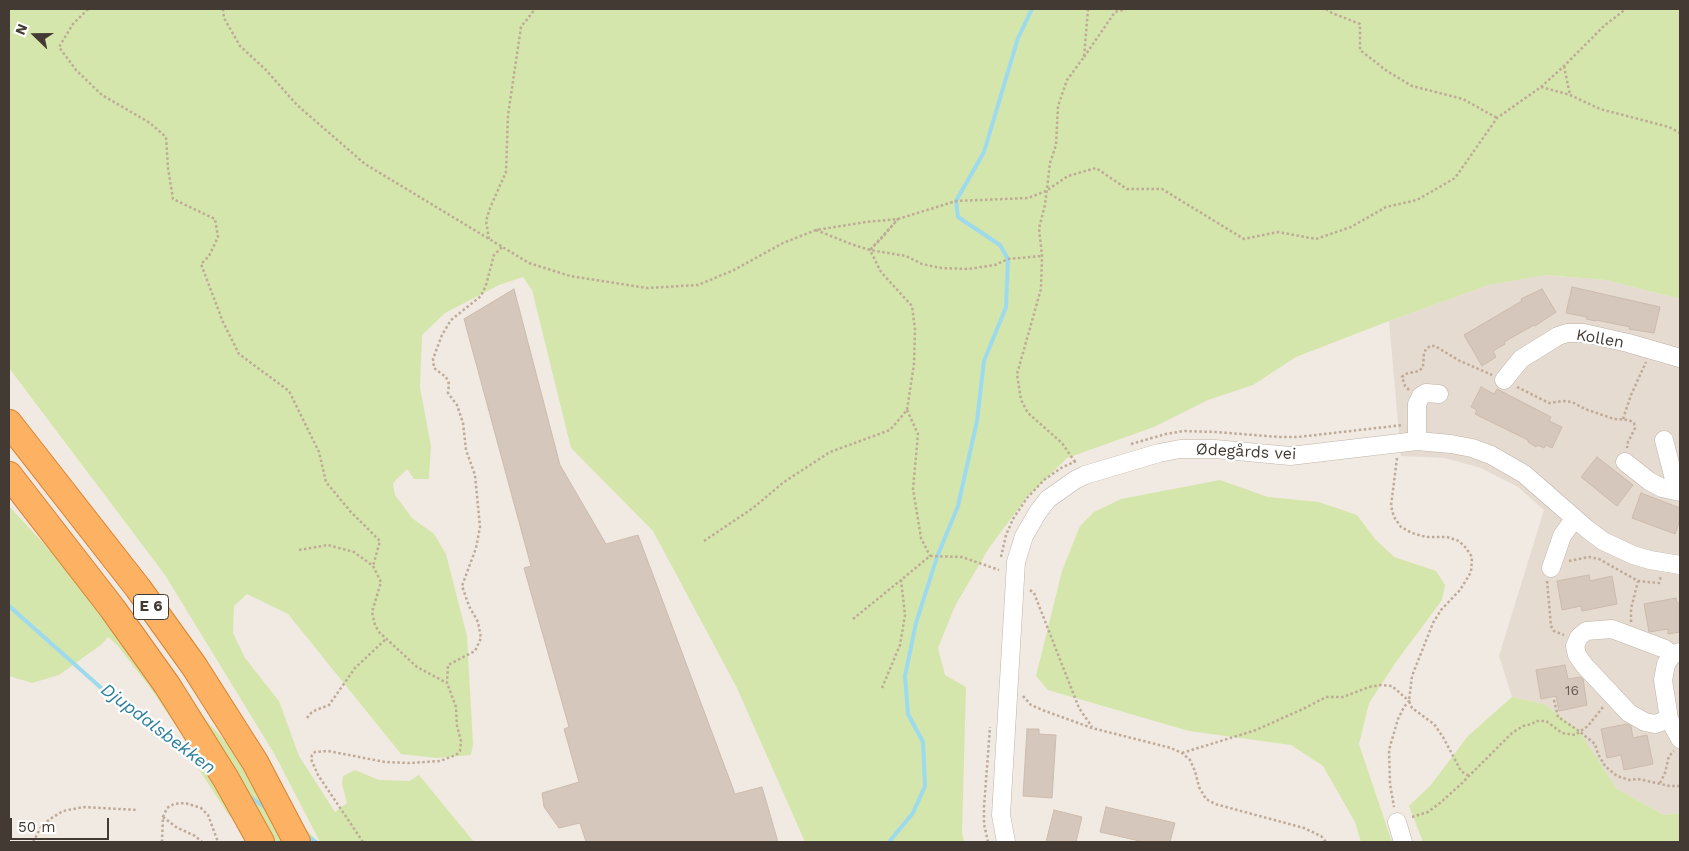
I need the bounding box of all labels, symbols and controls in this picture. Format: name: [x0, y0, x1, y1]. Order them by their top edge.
north arrow: [10, 10, 60, 60]
text: N: [12, 22, 30, 37]
street label: Kollen: [1575, 325, 1625, 353]
street label: Ødegårds vei: [1195, 440, 1297, 464]
road number: E 6: [134, 594, 168, 620]
water label: Djupdalsbekken: [97, 679, 219, 779]
house number: 16: [1565, 683, 1579, 699]
scale bar: [12, 808, 111, 840]
text: 50 m: [18, 818, 55, 836]

